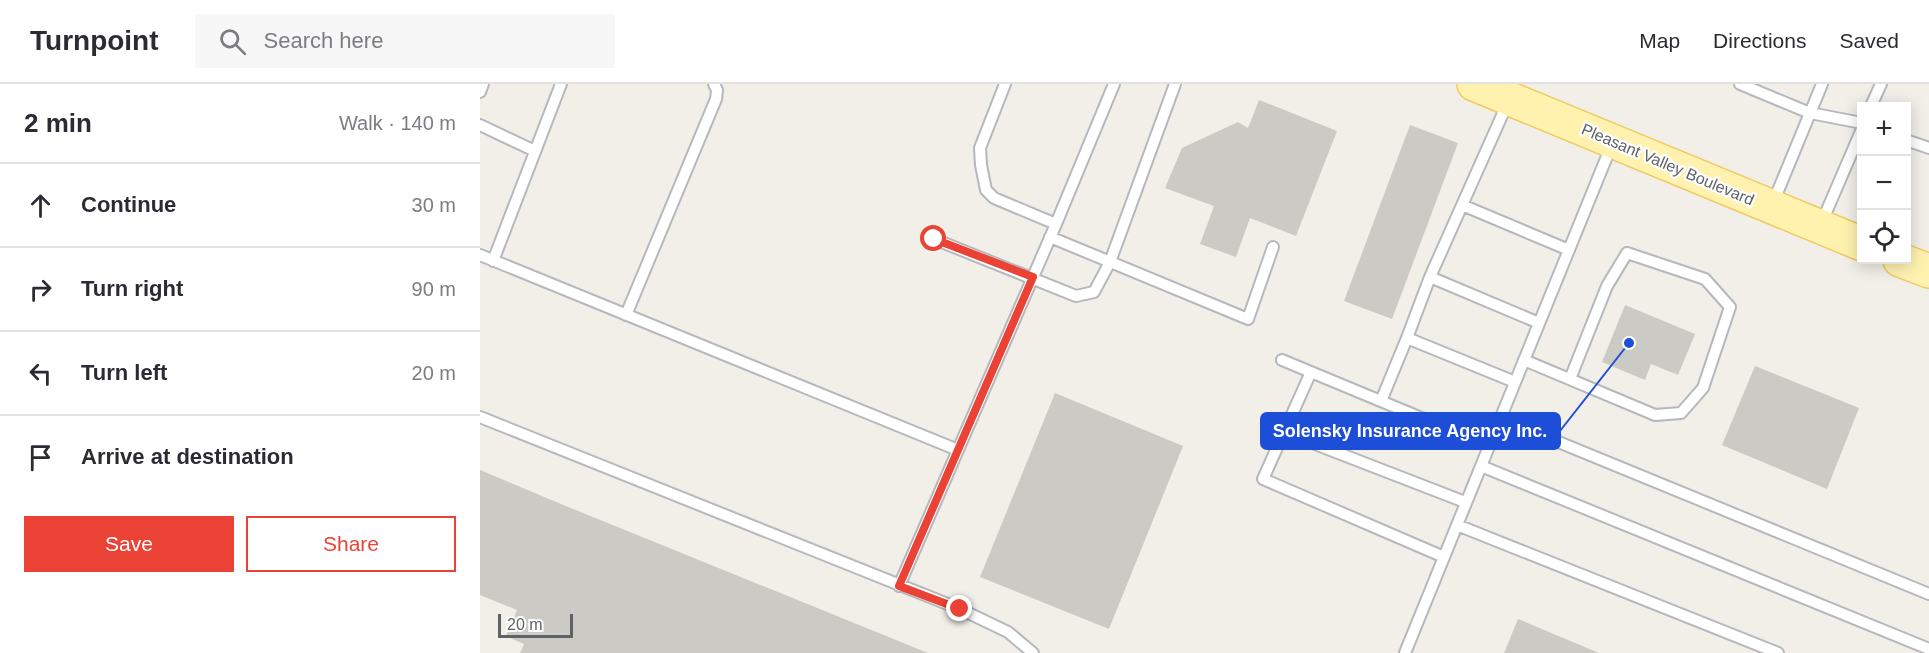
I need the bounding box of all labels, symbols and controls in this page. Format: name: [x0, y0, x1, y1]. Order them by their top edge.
search box: [195, 14, 615, 68]
text: Turnpoint: [30, 25, 159, 56]
icon: search: [216, 25, 249, 58]
text: Search here: [264, 28, 383, 53]
text: Map: [1639, 29, 1680, 52]
text: Directions: [1713, 29, 1806, 52]
text: Saved: [1839, 29, 1899, 52]
map controls: [1857, 102, 1911, 264]
button: +: [1857, 102, 1911, 156]
text: 2 min: [24, 108, 92, 138]
text: Walk · 140 m: [339, 112, 456, 134]
street label: Pleasant Valley Boulevard: [1579, 120, 1757, 209]
button: −: [1857, 156, 1911, 210]
icon: ahead: [24, 189, 57, 222]
text: Continue: [81, 192, 176, 217]
text: 30 m: [412, 194, 456, 216]
button: locate: [1857, 210, 1911, 264]
route start: [920, 225, 946, 251]
icon: right: [24, 273, 57, 306]
text: Turn right: [81, 276, 183, 301]
text: 90 m: [412, 278, 456, 300]
icon: left: [24, 357, 57, 390]
text: Turn left: [81, 360, 167, 385]
text: 20 m: [412, 362, 456, 384]
callout: Solensky Insurance Agency Inc.: [1261, 413, 1560, 449]
text: Solensky Insurance Agency Inc.: [1273, 421, 1547, 441]
icon: arrive: [24, 441, 57, 474]
text: Arrive at destination: [81, 444, 294, 469]
button: Save: [24, 516, 234, 572]
button: Share: [246, 516, 456, 572]
route end: [946, 595, 972, 621]
scale bar: [498, 611, 573, 638]
text: 20 m: [507, 616, 543, 633]

